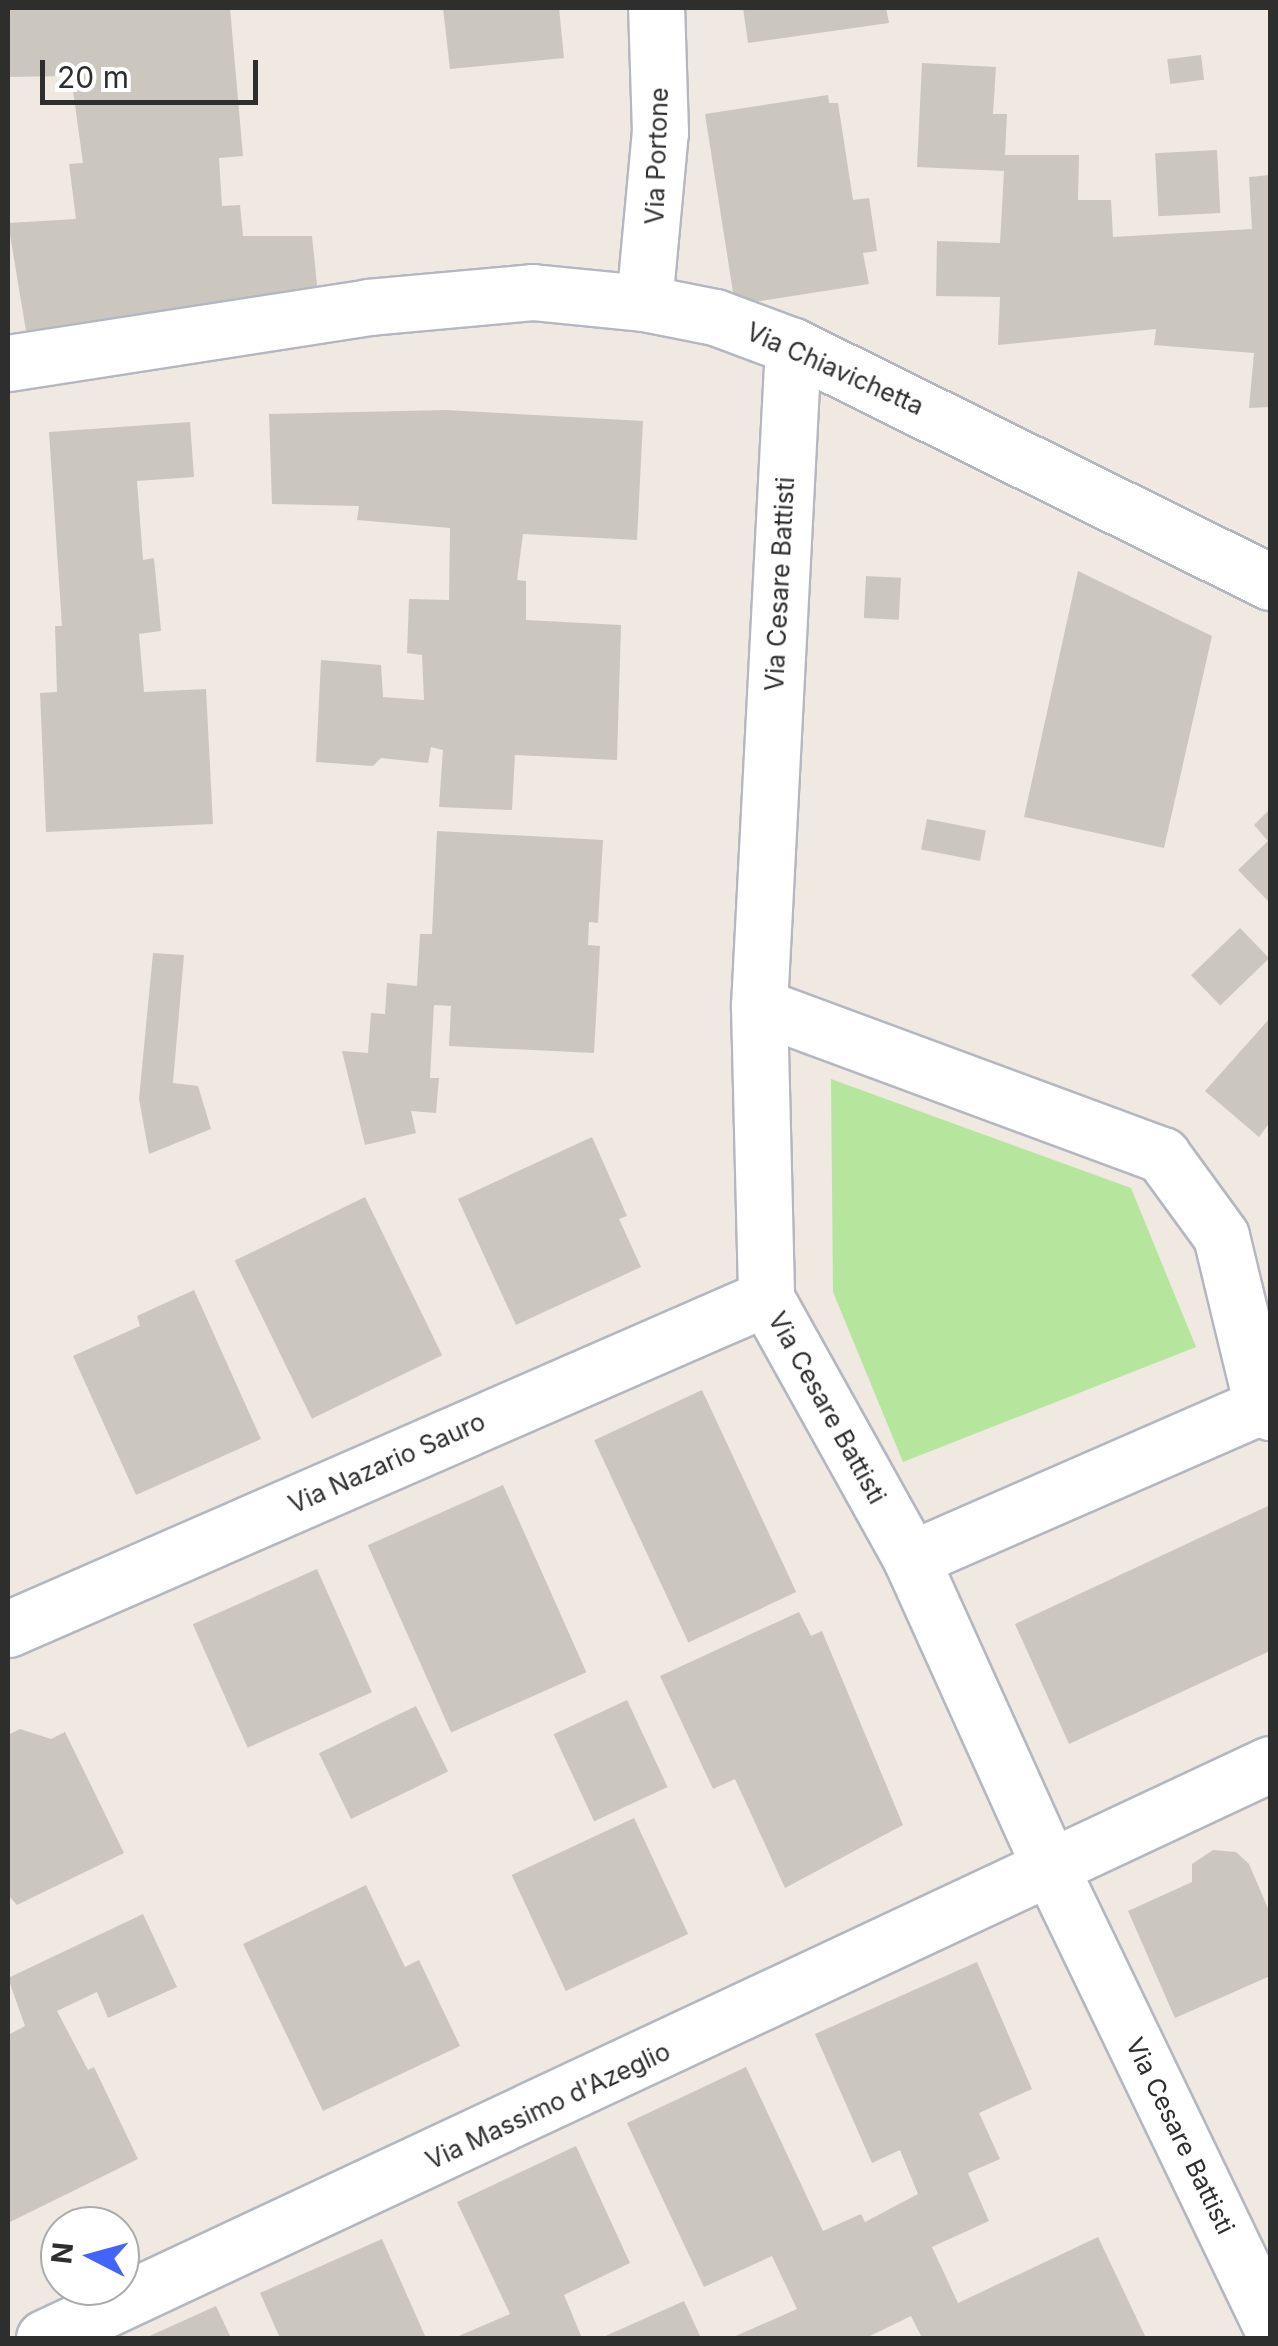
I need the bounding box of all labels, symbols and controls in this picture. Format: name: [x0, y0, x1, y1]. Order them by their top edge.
scale bar: [45, 40, 262, 102]
text: 20 m: [57, 59, 129, 95]
street label: Via Portone: [640, 87, 674, 225]
street label: Via Chiavichetta: [742, 316, 928, 422]
street label: Via Cesare Battisti: [759, 476, 801, 692]
street label: Via Cesare Battisti: [762, 1307, 892, 1509]
street label: Via Nazario Sauro: [284, 1406, 490, 1520]
street label: Via Cesare Battisti: [1119, 2033, 1241, 2239]
street label: Via Massimo d'Azeglio: [421, 2036, 675, 2176]
north arrow: [40, 2206, 140, 2306]
text: N: [44, 2241, 80, 2265]

